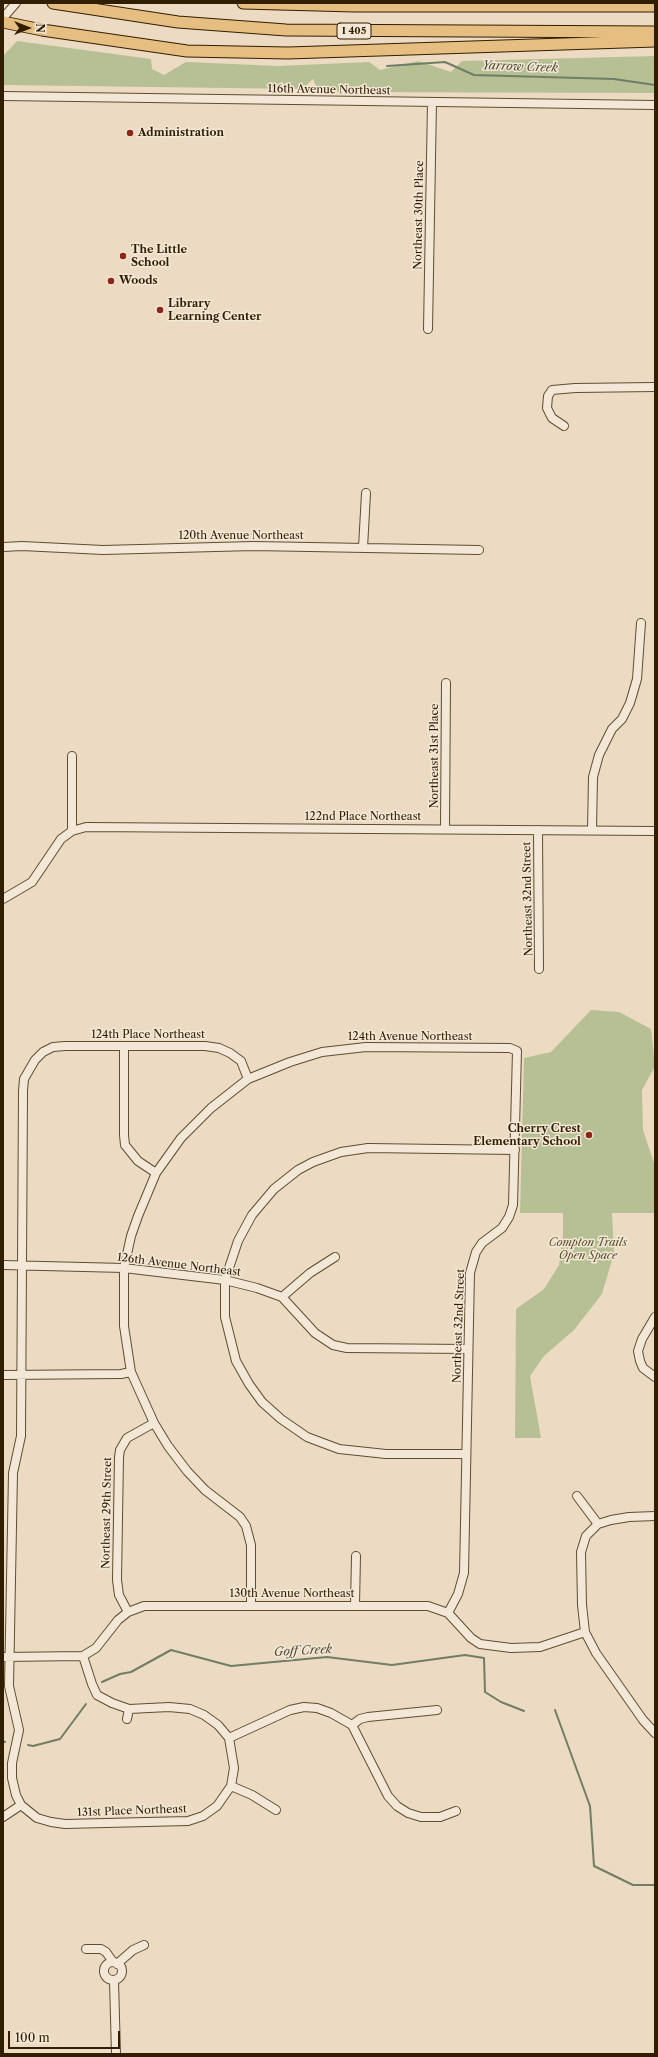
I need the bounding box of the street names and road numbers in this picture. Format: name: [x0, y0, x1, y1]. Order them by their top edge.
road number: I 405: [337, 23, 371, 39]
street label: 116th Avenue Northeast: [267, 82, 391, 98]
street label: Northeast 30th Place: [411, 160, 427, 270]
street label: 120th Avenue Northeast: [178, 529, 304, 543]
street label: Northeast 31st Place: [428, 704, 442, 808]
street label: 122nd Place Northeast: [305, 810, 421, 824]
street label: Northeast 32nd Street: [520, 842, 536, 956]
street label: 124th Place Northeast: [91, 1028, 205, 1042]
street label: 124th Avenue Northeast: [348, 1030, 472, 1044]
street label: 126th Avenue Northeast: [116, 1251, 242, 1279]
street label: Northeast 32nd Street: [450, 1269, 468, 1383]
street label: Northeast 29th Street: [99, 1457, 115, 1569]
street label: 130th Avenue Northeast: [230, 1587, 354, 1601]
street label: 131st Place Northeast: [77, 1802, 187, 1820]

